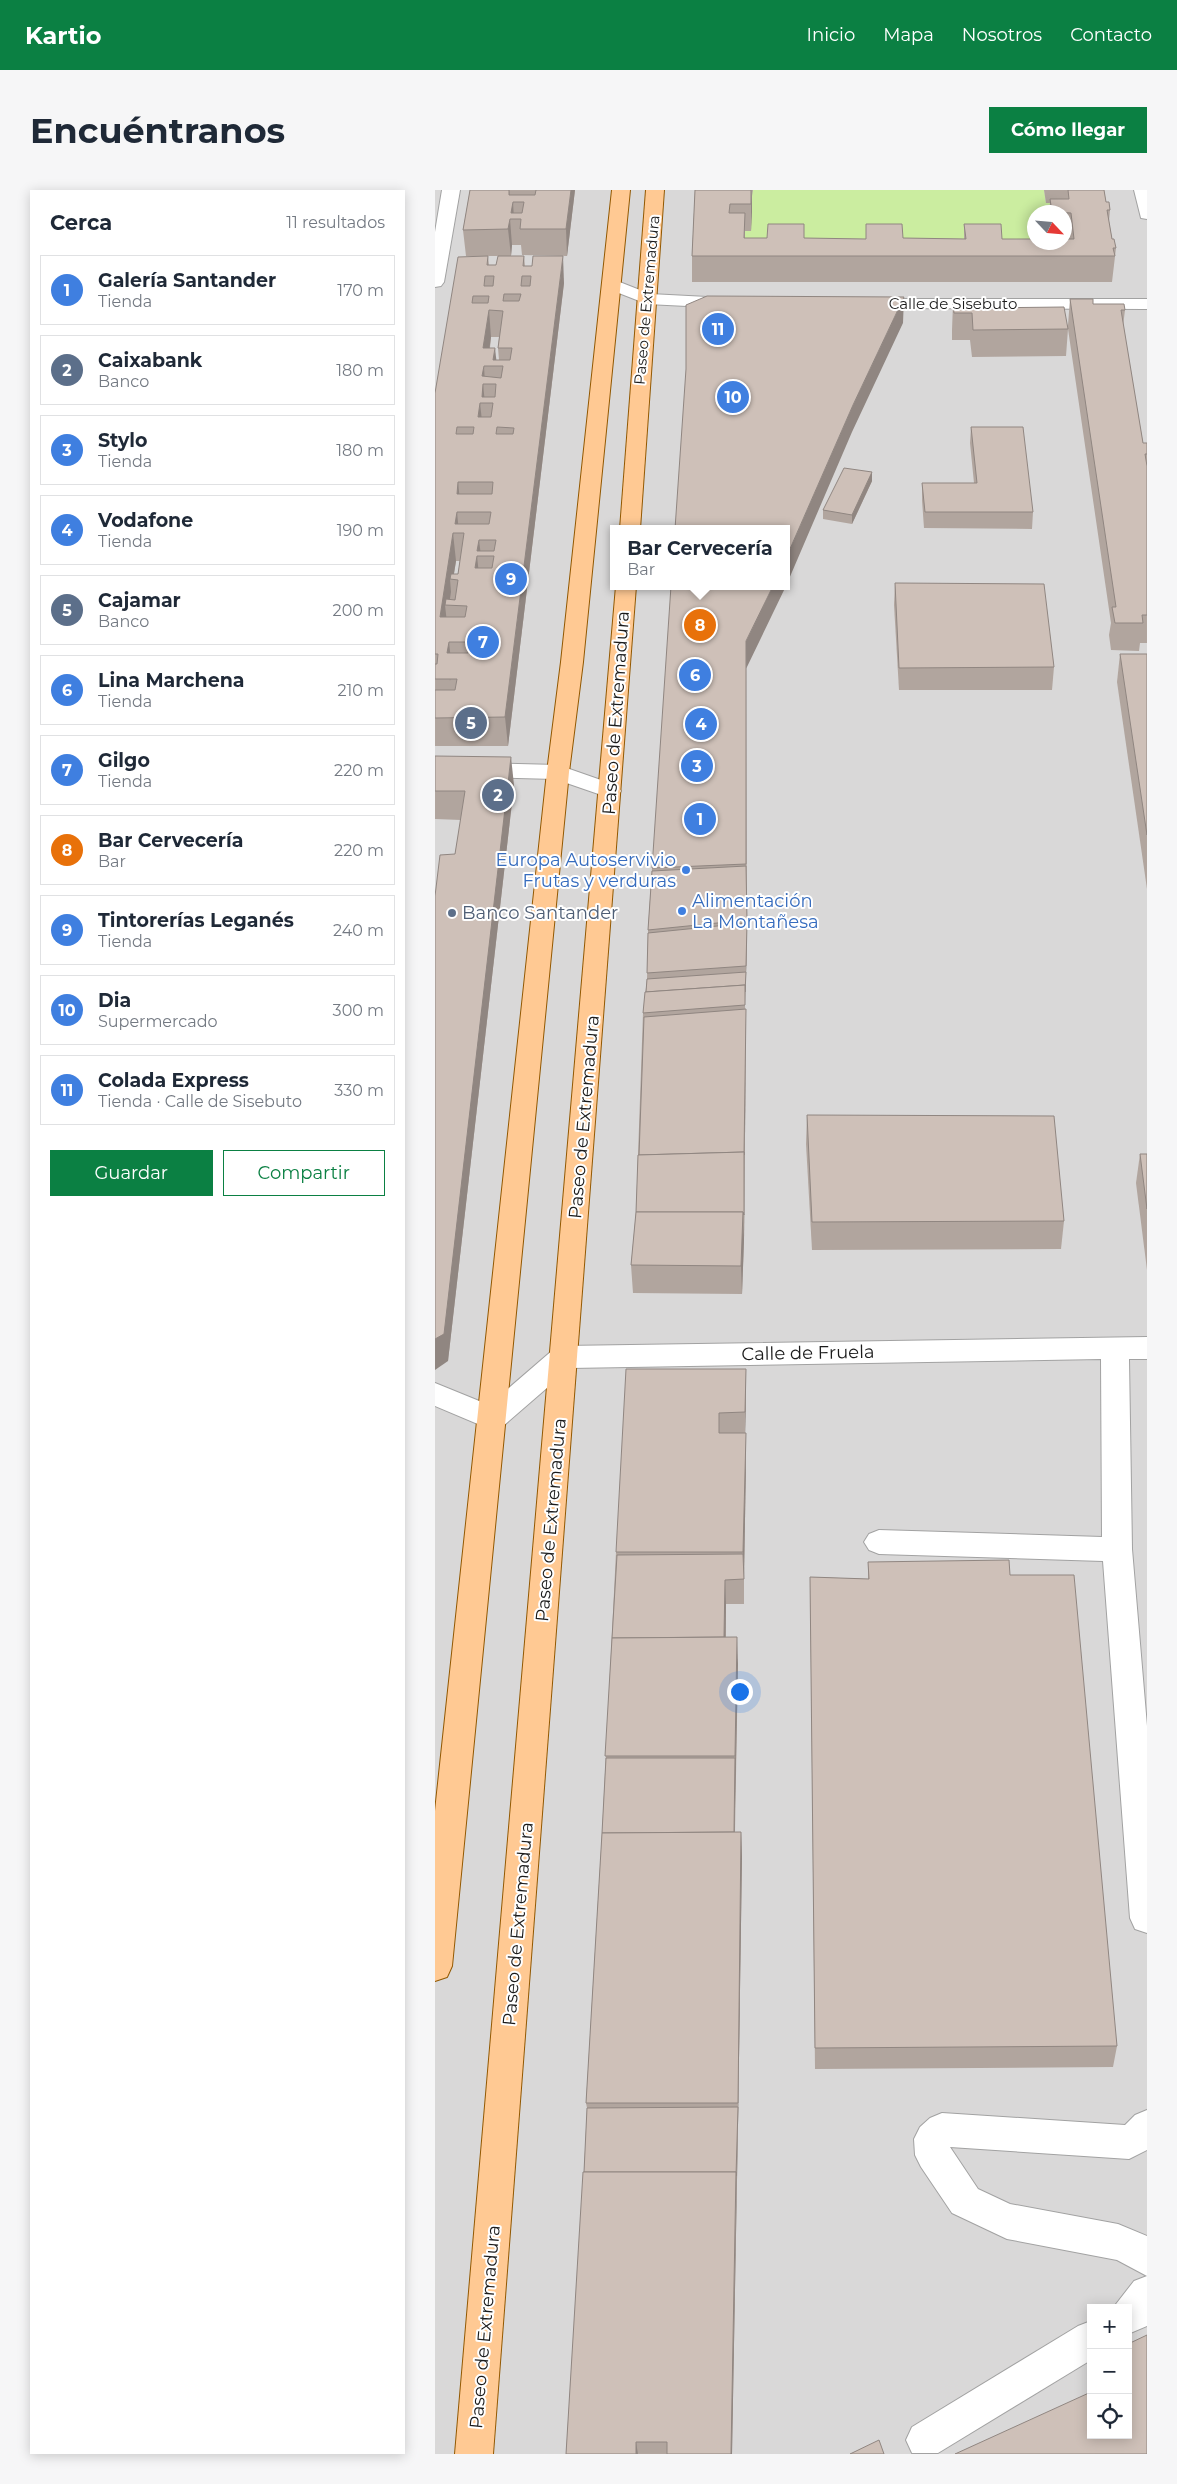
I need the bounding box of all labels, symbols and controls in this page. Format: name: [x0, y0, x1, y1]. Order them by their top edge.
text: Kartio: [25, 21, 101, 50]
text: Inicio: [807, 24, 855, 46]
text: Mapa: [883, 24, 934, 46]
text: Nosotros: [962, 24, 1042, 46]
text: Contacto: [1070, 24, 1152, 46]
button: Cómo llegar: [989, 107, 1147, 153]
text: Encuéntranos: [30, 109, 285, 152]
north arrow: [1027, 205, 1072, 250]
text: Cerca: [50, 210, 112, 235]
text: 11 resultados: [286, 213, 385, 232]
street label: Paseo de Extremadura: [630, 214, 663, 386]
text: Galería Santander: [98, 269, 276, 292]
text: 1: [64, 281, 70, 300]
text: 170 m: [337, 281, 384, 300]
text: Tienda: [98, 292, 152, 311]
street label: Calle de Sisebuto: [889, 294, 1017, 313]
pin: 11: [702, 310, 734, 348]
text: Caixabank: [98, 349, 202, 372]
text: 2: [62, 361, 72, 380]
text: 180 m: [336, 361, 384, 380]
text: Banco: [98, 372, 149, 391]
pin: 10: [717, 378, 749, 416]
text: Stylo: [98, 429, 147, 452]
text: 3: [62, 441, 72, 460]
text: 180 m: [336, 441, 384, 460]
text: Tienda: [98, 452, 152, 471]
text: Vodafone: [98, 509, 193, 532]
text: 4: [61, 521, 73, 540]
text: 190 m: [337, 521, 384, 540]
popup: [610, 525, 790, 590]
text: Tienda: [98, 532, 152, 551]
text: Bar Cervecería: [627, 537, 773, 560]
pin: 9: [495, 560, 527, 598]
text: Bar: [627, 560, 655, 579]
text: Cajamar: [98, 589, 181, 612]
text: 5: [62, 601, 72, 620]
text: 200 m: [333, 601, 384, 620]
pin: 8: [684, 606, 716, 644]
street label: Paseo de Extremadura: [598, 610, 634, 816]
text: Banco: [98, 612, 149, 631]
pin: 7: [467, 623, 499, 661]
pin: 6: [679, 656, 711, 694]
text: Lina Marchena: [98, 669, 245, 692]
text: 6: [62, 681, 72, 700]
text: 210 m: [337, 681, 384, 700]
text: Tienda: [98, 692, 152, 711]
pin: 5: [455, 704, 487, 742]
pin: 4: [685, 705, 717, 743]
pin: 3: [681, 747, 713, 785]
text: Gilgo: [98, 749, 150, 772]
text: 7: [62, 761, 72, 780]
text: 220 m: [334, 761, 384, 780]
text: Tienda: [98, 772, 152, 791]
pin: 2: [482, 776, 514, 814]
pin: 1: [684, 800, 716, 838]
text: Bar Cervecería: [98, 829, 243, 852]
text: 8: [62, 841, 72, 860]
text: 220 m: [334, 841, 384, 860]
place label: Europa Autoservivio Frutas y verduras: [496, 849, 676, 892]
text: Bar: [98, 852, 126, 871]
marker: Europa Autoservivio Frutas y verduras: [680, 864, 692, 876]
place label: Alimentación La Montañesa: [692, 890, 819, 933]
place label: Banco Santander: [462, 902, 618, 924]
marker: Alimentación La Montañesa: [676, 905, 688, 917]
marker: Banco Santander: [446, 907, 458, 919]
text: Tintorerías Leganés: [98, 909, 294, 932]
text: 9: [62, 921, 72, 940]
text: 240 m: [333, 921, 384, 940]
text: Tienda: [98, 932, 152, 951]
text: Dia: [98, 989, 131, 1012]
text: 10: [58, 1001, 76, 1020]
text: 300 m: [333, 1001, 384, 1020]
text: Supermercado: [98, 1012, 218, 1031]
street label: Paseo de Extremadura: [564, 1014, 604, 1220]
text: Colada Express: [98, 1069, 249, 1092]
text: 11: [61, 1081, 73, 1100]
text: 330 m: [334, 1081, 384, 1100]
text: Tienda · Calle de Sisebuto: [98, 1092, 302, 1111]
button: Guardar: [50, 1150, 213, 1196]
button: Compartir: [223, 1150, 385, 1196]
street label: Calle de Fruela: [741, 1341, 875, 1365]
street label: Paseo de Extremadura: [531, 1417, 571, 1623]
your location: [727, 1679, 753, 1705]
street label: Paseo de Extremadura: [498, 1821, 538, 2027]
street label: Paseo de Extremadura: [465, 2224, 505, 2430]
map controls: [1087, 2304, 1132, 2439]
button: +: [1087, 2304, 1132, 2349]
button: −: [1087, 2349, 1132, 2394]
button: locate: [1087, 2394, 1132, 2439]

